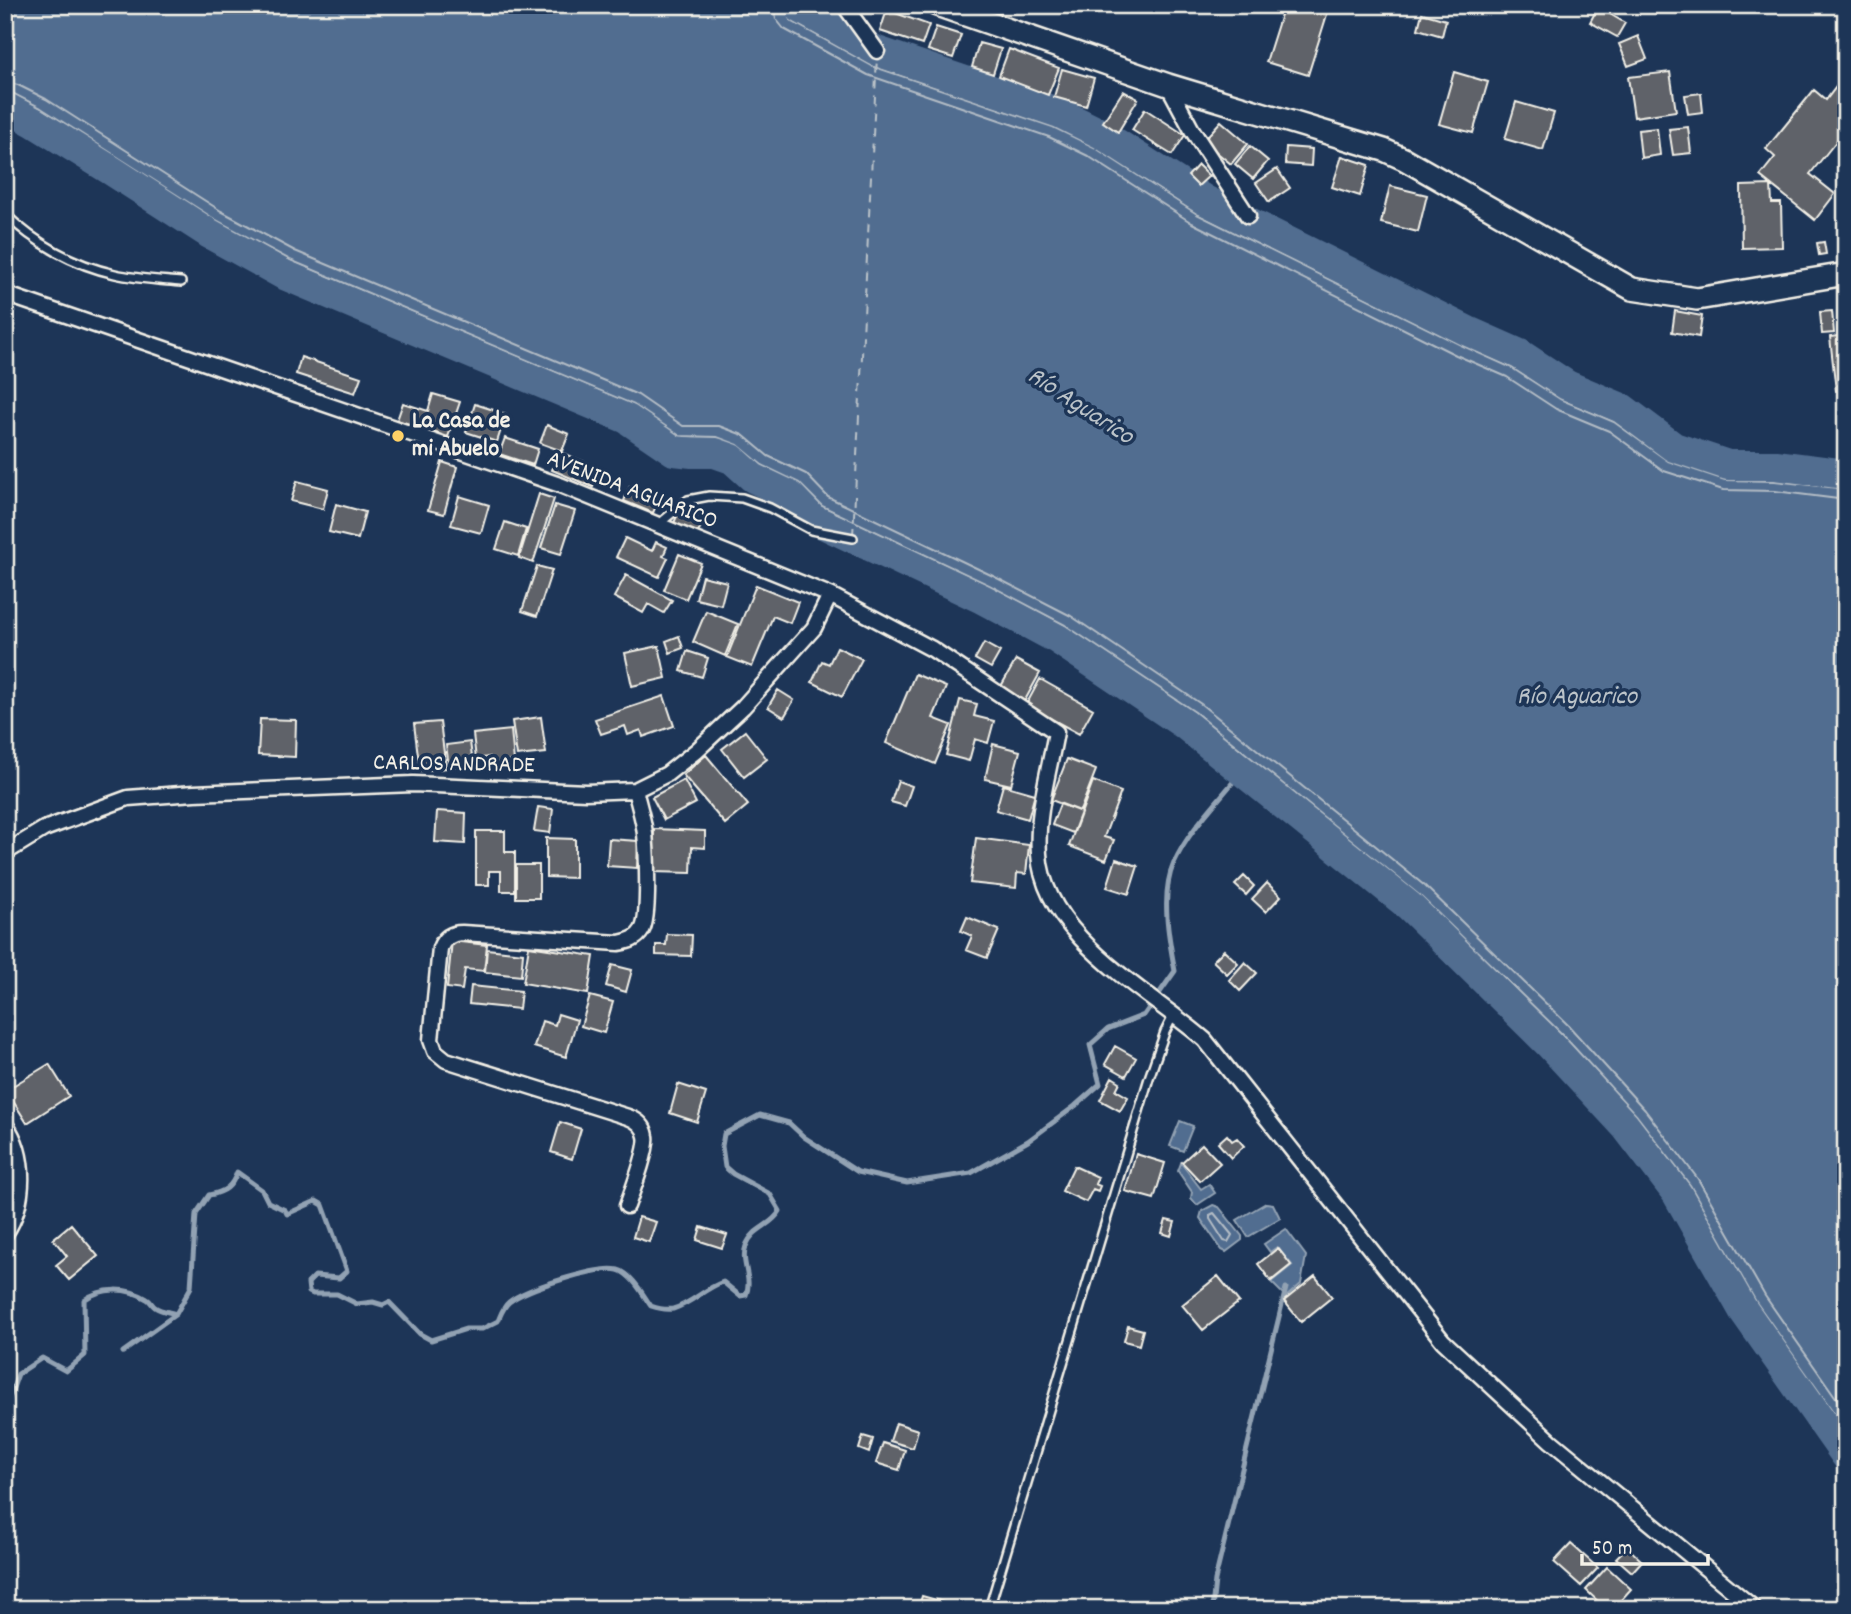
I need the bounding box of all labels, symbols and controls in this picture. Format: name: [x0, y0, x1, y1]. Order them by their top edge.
water label: Río Aguarico: [1019, 359, 1142, 456]
place label: La Casa de mi Abuelo: [412, 405, 511, 467]
marker: La Casa de mi Abuelo: [390, 428, 406, 444]
street label: AVENIDA AGUARICO: [542, 443, 722, 539]
water label: Río Aguarico: [1517, 679, 1639, 716]
street label: CARLOS ANDRADE: [373, 747, 535, 783]
scale bar: [1582, 1523, 1708, 1567]
text: 50 m: [1592, 1535, 1632, 1565]

